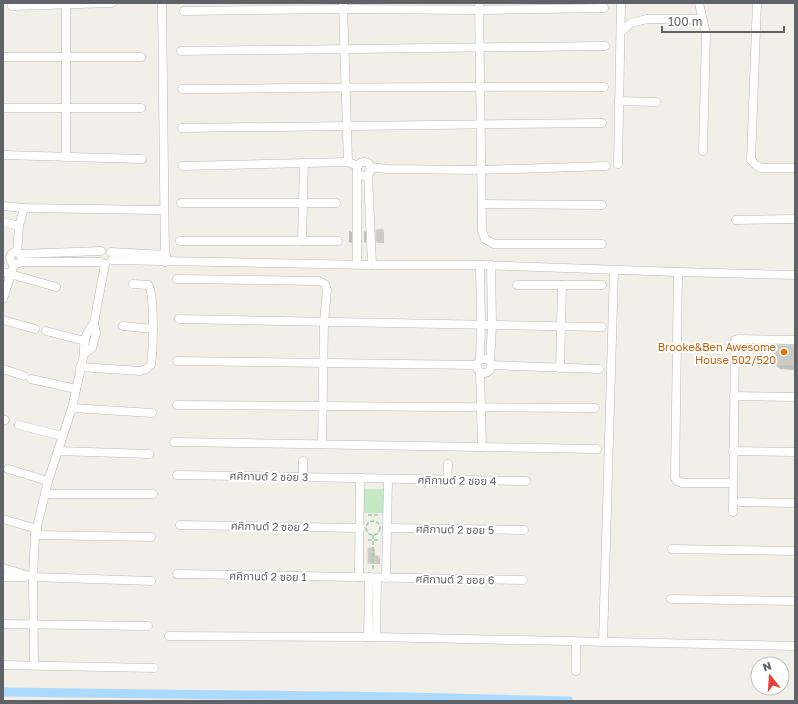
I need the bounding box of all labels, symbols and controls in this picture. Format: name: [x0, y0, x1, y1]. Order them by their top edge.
scale bar: [662, 8, 784, 34]
text: 100 m: [668, 14, 702, 29]
place label: Brooke&Ben Awesome House 502/520: [658, 340, 776, 366]
marker: Brooke&Ben Awesome House 502/520: [779, 347, 789, 357]
street label: ศศิกานต์ 2 ซอย 3: [230, 469, 308, 483]
street label: ศศิกานต์ 2 ซอย 4: [417, 473, 497, 487]
street label: ศศิกานต์ 2 ซอย 2: [231, 519, 309, 533]
street label: ศศิกานต์ 2 ซอย 5: [416, 522, 494, 536]
street label: ศศิกานต์ 2 ซอย 1: [229, 569, 307, 583]
street label: ศศิกานต์ 2 ซอย 6: [415, 572, 495, 586]
north arrow: [750, 656, 790, 696]
text: N: [761, 659, 773, 673]

